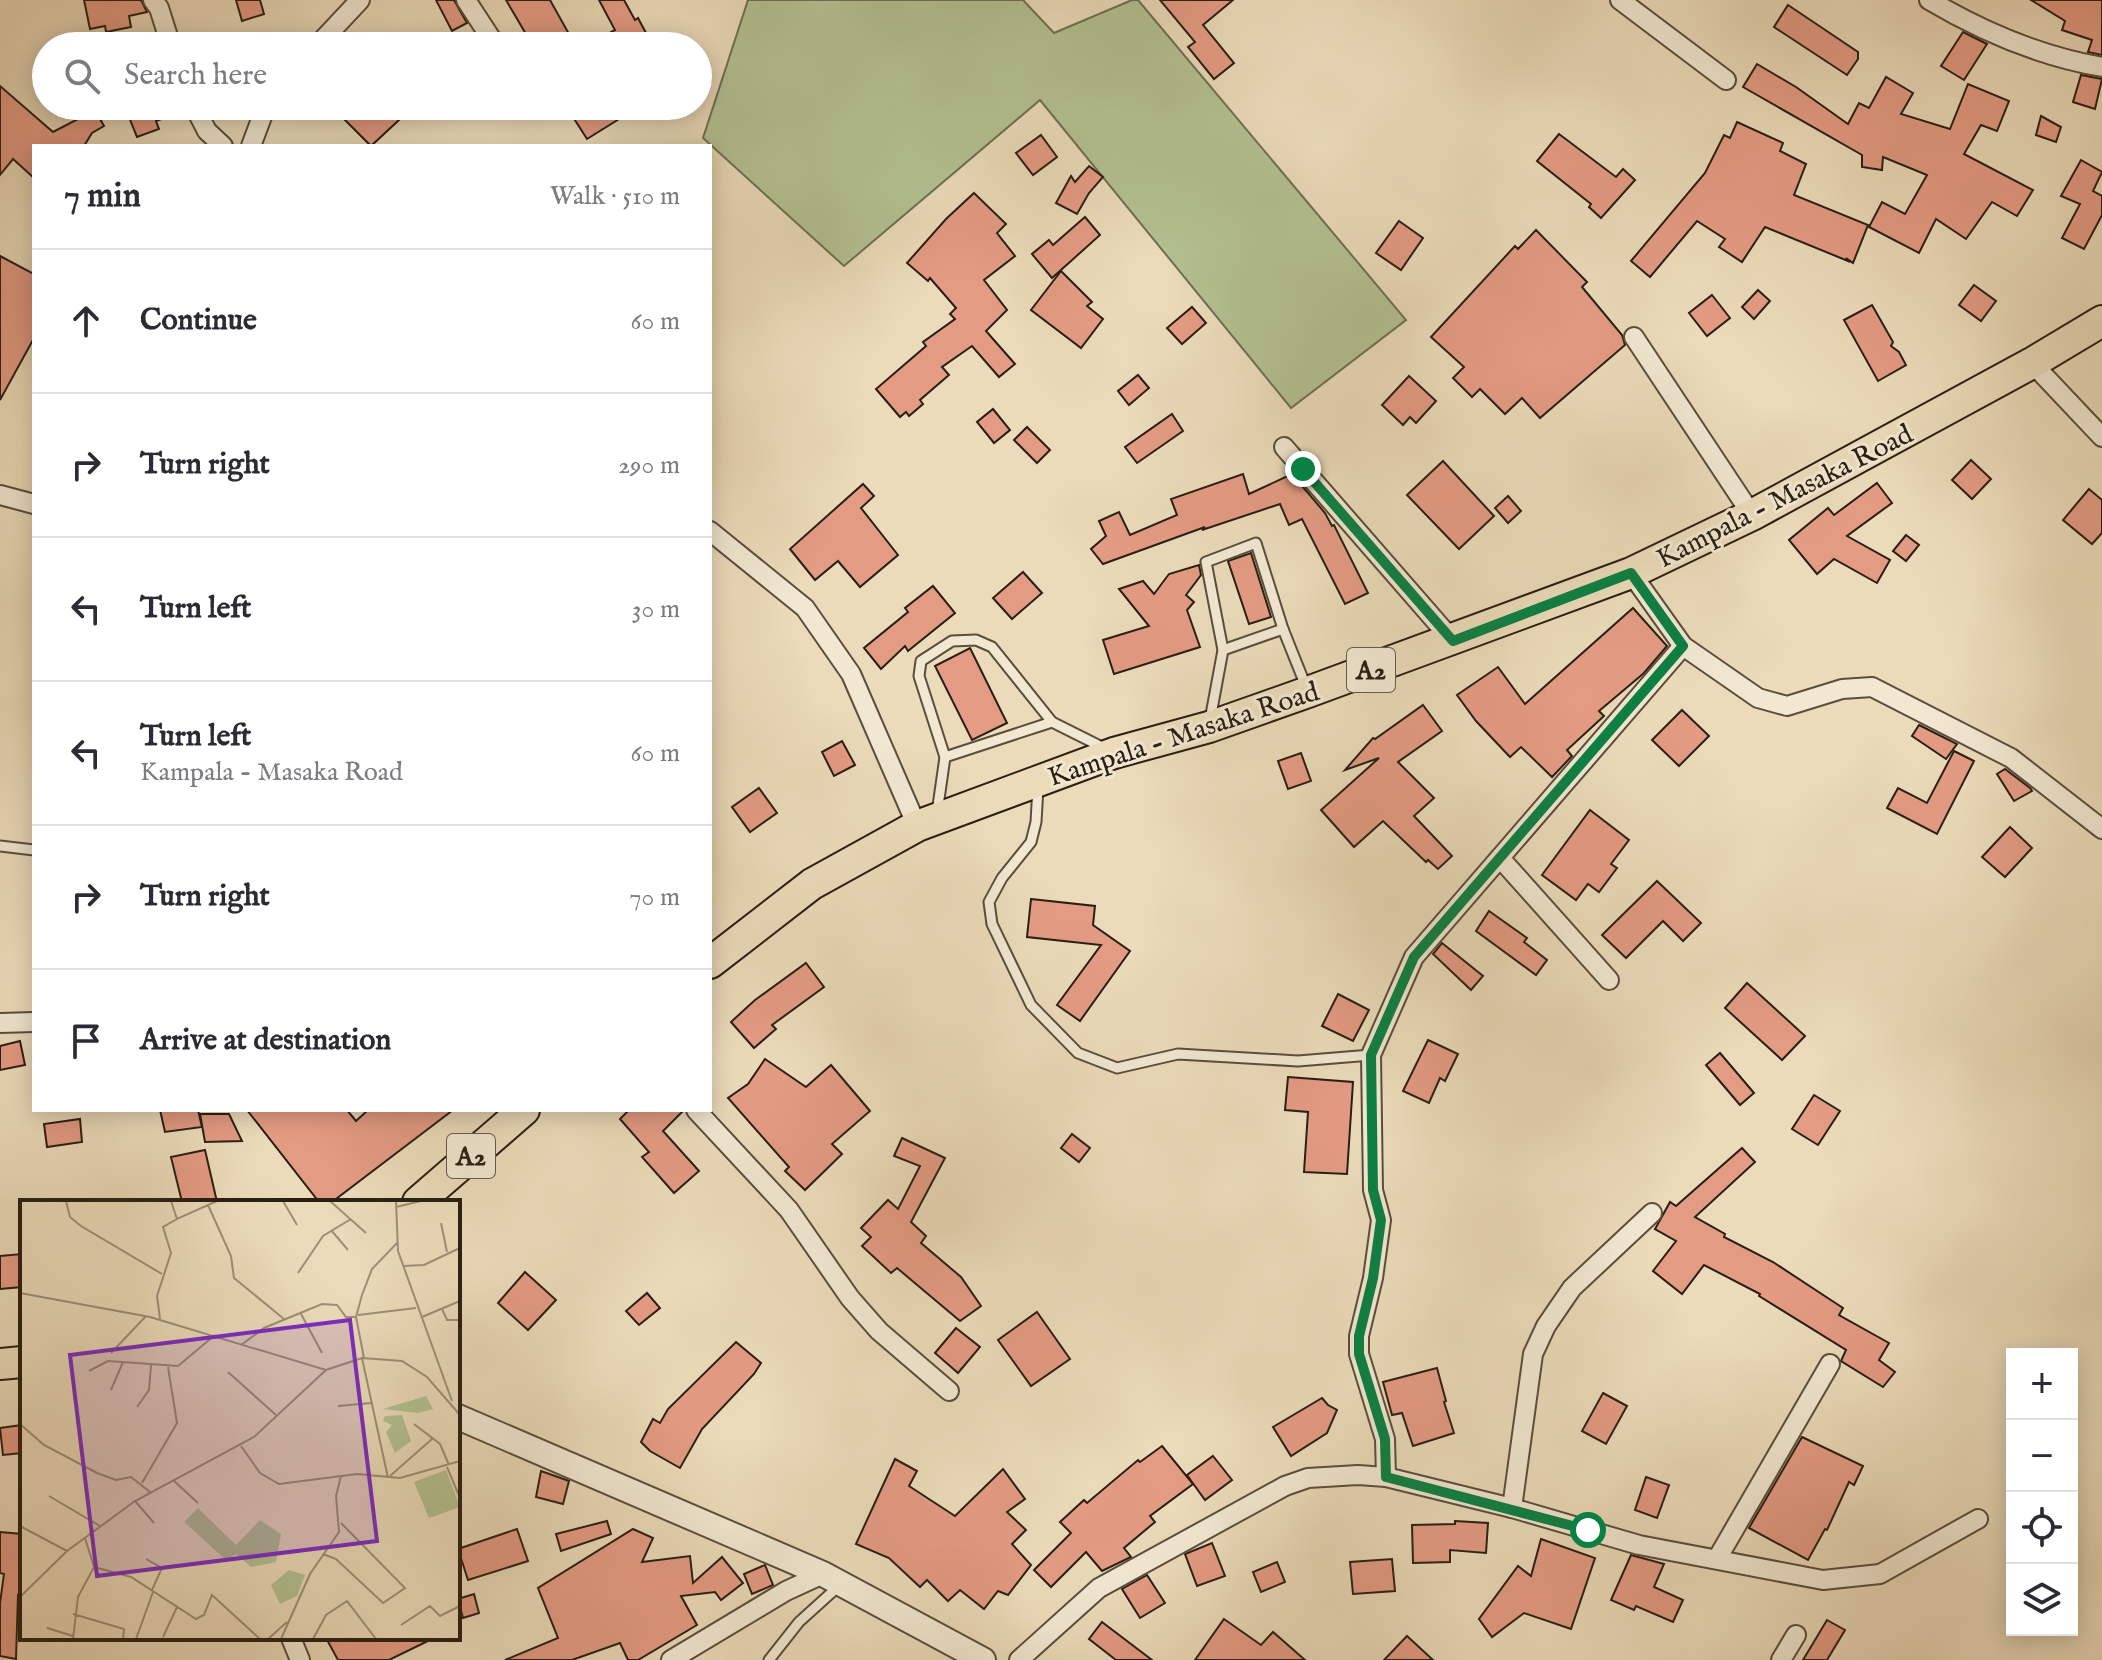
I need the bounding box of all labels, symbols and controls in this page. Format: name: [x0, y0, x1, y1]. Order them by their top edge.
search box: [32, 32, 712, 120]
icon: search: [60, 54, 104, 98]
text: Search here: [124, 57, 267, 95]
text: 7 min: [64, 175, 141, 218]
text: Walk · 510 m: [550, 180, 680, 213]
icon: ahead: [64, 299, 108, 343]
text: Continue: [140, 302, 257, 340]
text: 60 m: [631, 305, 680, 338]
street label: Kampala - Masaka Road: [1651, 417, 1919, 577]
icon: right: [64, 443, 108, 487]
text: Turn right: [140, 446, 270, 484]
text: 290 m: [618, 449, 680, 482]
route end: [1285, 451, 1321, 487]
icon: left: [64, 587, 108, 631]
text: Turn left: [140, 590, 251, 628]
text: 30 m: [632, 593, 680, 626]
road number: A2: [1347, 648, 1395, 692]
street label: Kampala - Masaka Road: [1044, 675, 1324, 796]
text: Turn left: [140, 718, 251, 756]
icon: left: [64, 731, 108, 775]
text: 60 m: [631, 737, 680, 770]
text: Kampala - Masaka Road: [140, 756, 403, 789]
icon: right: [64, 875, 108, 919]
text: Turn right: [140, 878, 270, 916]
text: 70 m: [629, 881, 680, 914]
icon: arrive: [64, 1019, 108, 1063]
text: Arrive at destination: [140, 1022, 391, 1060]
road number: A2: [447, 1134, 495, 1178]
inset map: [20, 1200, 460, 1640]
map controls: [2006, 1348, 2078, 1636]
button: +: [2006, 1348, 2078, 1420]
button: −: [2006, 1420, 2078, 1492]
button: locate: [2006, 1492, 2078, 1564]
route start: [1570, 1512, 1606, 1548]
button: layers: [2006, 1564, 2078, 1636]

